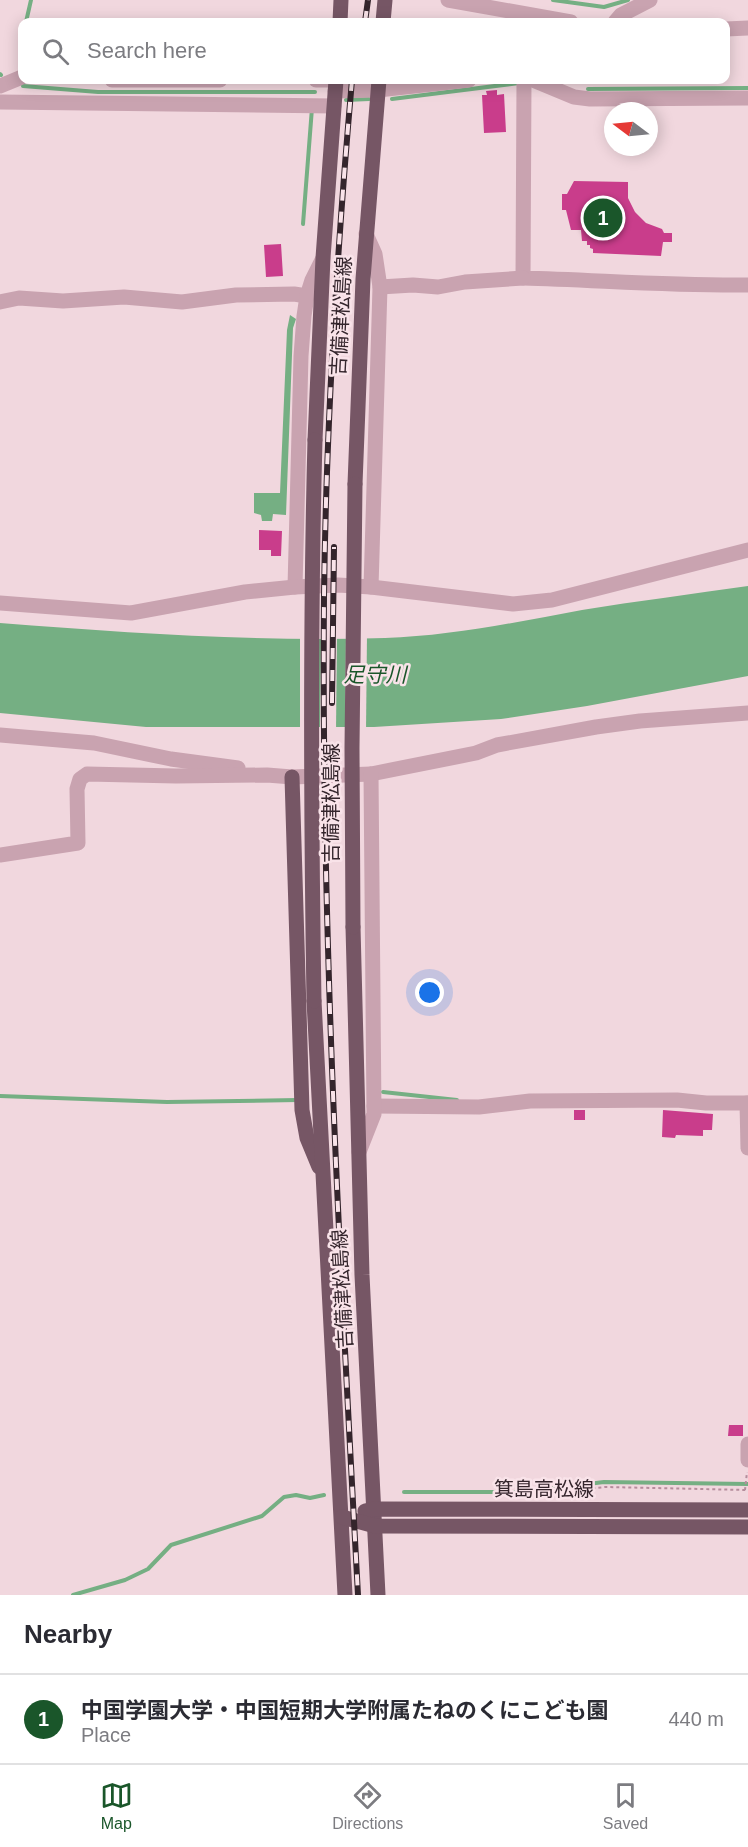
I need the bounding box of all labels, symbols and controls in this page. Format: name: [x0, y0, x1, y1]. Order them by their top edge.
search box: [18, 18, 730, 84]
icon: search: [39, 35, 72, 68]
text: Search here: [87, 38, 207, 63]
north arrow: [604, 102, 658, 156]
pin: 1: [584, 196, 622, 240]
street label: 吉備津松島線: [327, 256, 355, 376]
water label: 足守川: [344, 663, 408, 686]
street label: 吉備津松島線: [320, 743, 342, 863]
your location: [415, 978, 444, 1007]
street label: 吉備津松島線: [328, 1229, 356, 1349]
street label: 箕島高松線: [494, 1478, 594, 1500]
text: Nearby: [24, 1619, 112, 1649]
text: 中国学園大学・中国短期大学附属たねのくにこども園: [81, 1698, 609, 1723]
text: 1: [38, 1708, 49, 1730]
text: 440 m: [668, 1708, 724, 1730]
text: Place: [81, 1724, 131, 1746]
tab: Map: [100, 1779, 133, 1833]
tab: Directions: [332, 1779, 403, 1833]
tab: Saved: [603, 1779, 648, 1833]

